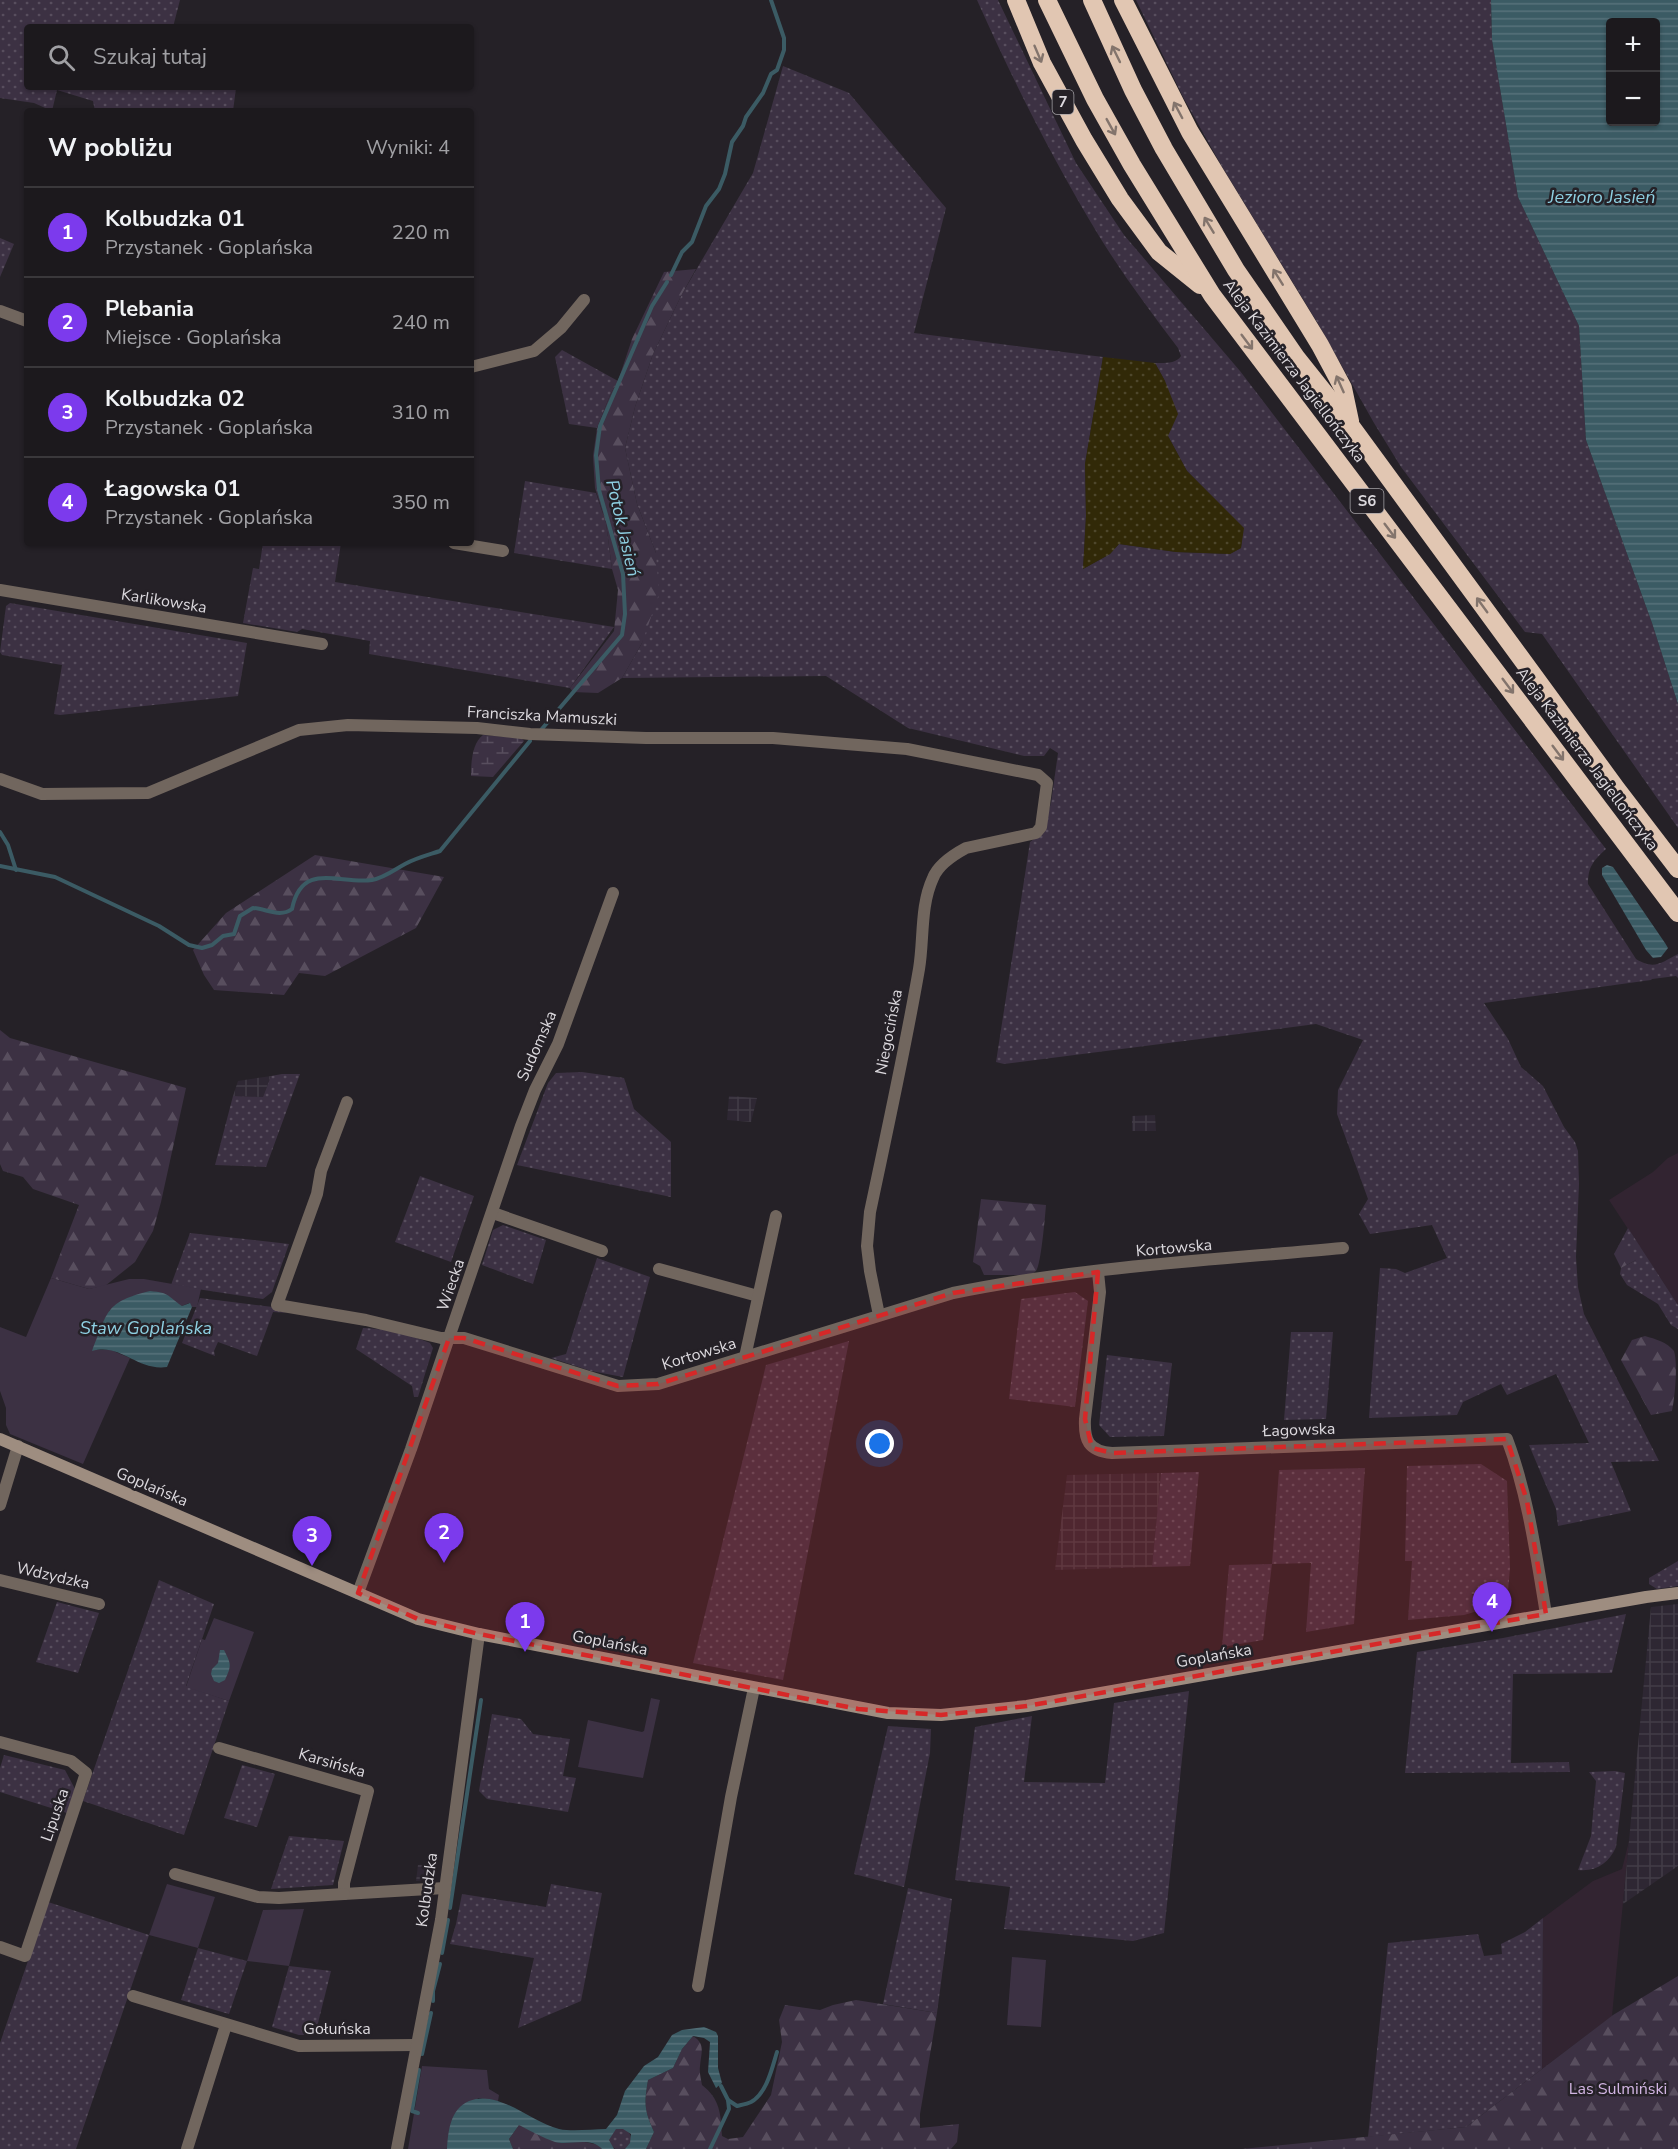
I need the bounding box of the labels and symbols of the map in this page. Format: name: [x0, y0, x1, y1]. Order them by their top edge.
one-way arrow: [1033, 44, 1044, 63]
one-way arrow: [1109, 46, 1121, 64]
road number: 7: [1052, 90, 1074, 114]
one-way arrow: [1172, 102, 1184, 119]
one-way arrow: [1106, 118, 1117, 136]
water label: Jezioro Jasień: [1548, 185, 1655, 209]
one-way arrow: [1203, 217, 1215, 234]
one-way arrow: [1272, 269, 1284, 286]
street label: Aleja Kazimierza Jagiellończyka: [1218, 275, 1370, 467]
one-way arrow: [1241, 333, 1254, 349]
one-way arrow: [1334, 375, 1345, 393]
water label: Potok Jasień: [600, 477, 646, 579]
road number: S6: [1350, 489, 1384, 513]
one-way arrow: [1384, 522, 1396, 538]
street label: Karlikowska: [119, 583, 209, 619]
one-way arrow: [1476, 598, 1489, 614]
street label: Aleja Kazimierza Jagiellończyka: [1511, 663, 1663, 855]
one-way arrow: [1501, 678, 1514, 694]
street label: Franciszka Mamuszki: [466, 701, 618, 731]
one-way arrow: [1552, 744, 1564, 760]
street label: Niegocińska: [870, 987, 908, 1077]
street label: Sudomska: [512, 1007, 562, 1085]
street label: Kortowska: [1135, 1234, 1213, 1262]
street label: Wiecka: [432, 1256, 470, 1314]
water label: Staw Goplańska: [80, 1316, 212, 1340]
street label: Kortowska: [659, 1332, 739, 1376]
street label: Łagowska: [1261, 1418, 1336, 1442]
your location: [865, 1429, 894, 1458]
street label: Goplańska: [113, 1462, 191, 1512]
pin: 2: [424, 1514, 464, 1563]
pin: 3: [292, 1516, 332, 1566]
street label: Wdzydzka: [14, 1557, 92, 1595]
pin: 4: [1472, 1582, 1512, 1632]
pin: 1: [506, 1602, 544, 1652]
street label: Goplańska: [570, 1625, 650, 1661]
street label: Goplańska: [1175, 1639, 1253, 1673]
street label: Karsińska: [296, 1743, 368, 1783]
street label: Lipuska: [36, 1786, 74, 1844]
street label: Kolbudzka: [411, 1851, 443, 1929]
street label: Gołuńska: [303, 2018, 371, 2040]
park label: Las Sulmiński: [1569, 2078, 1667, 2100]

